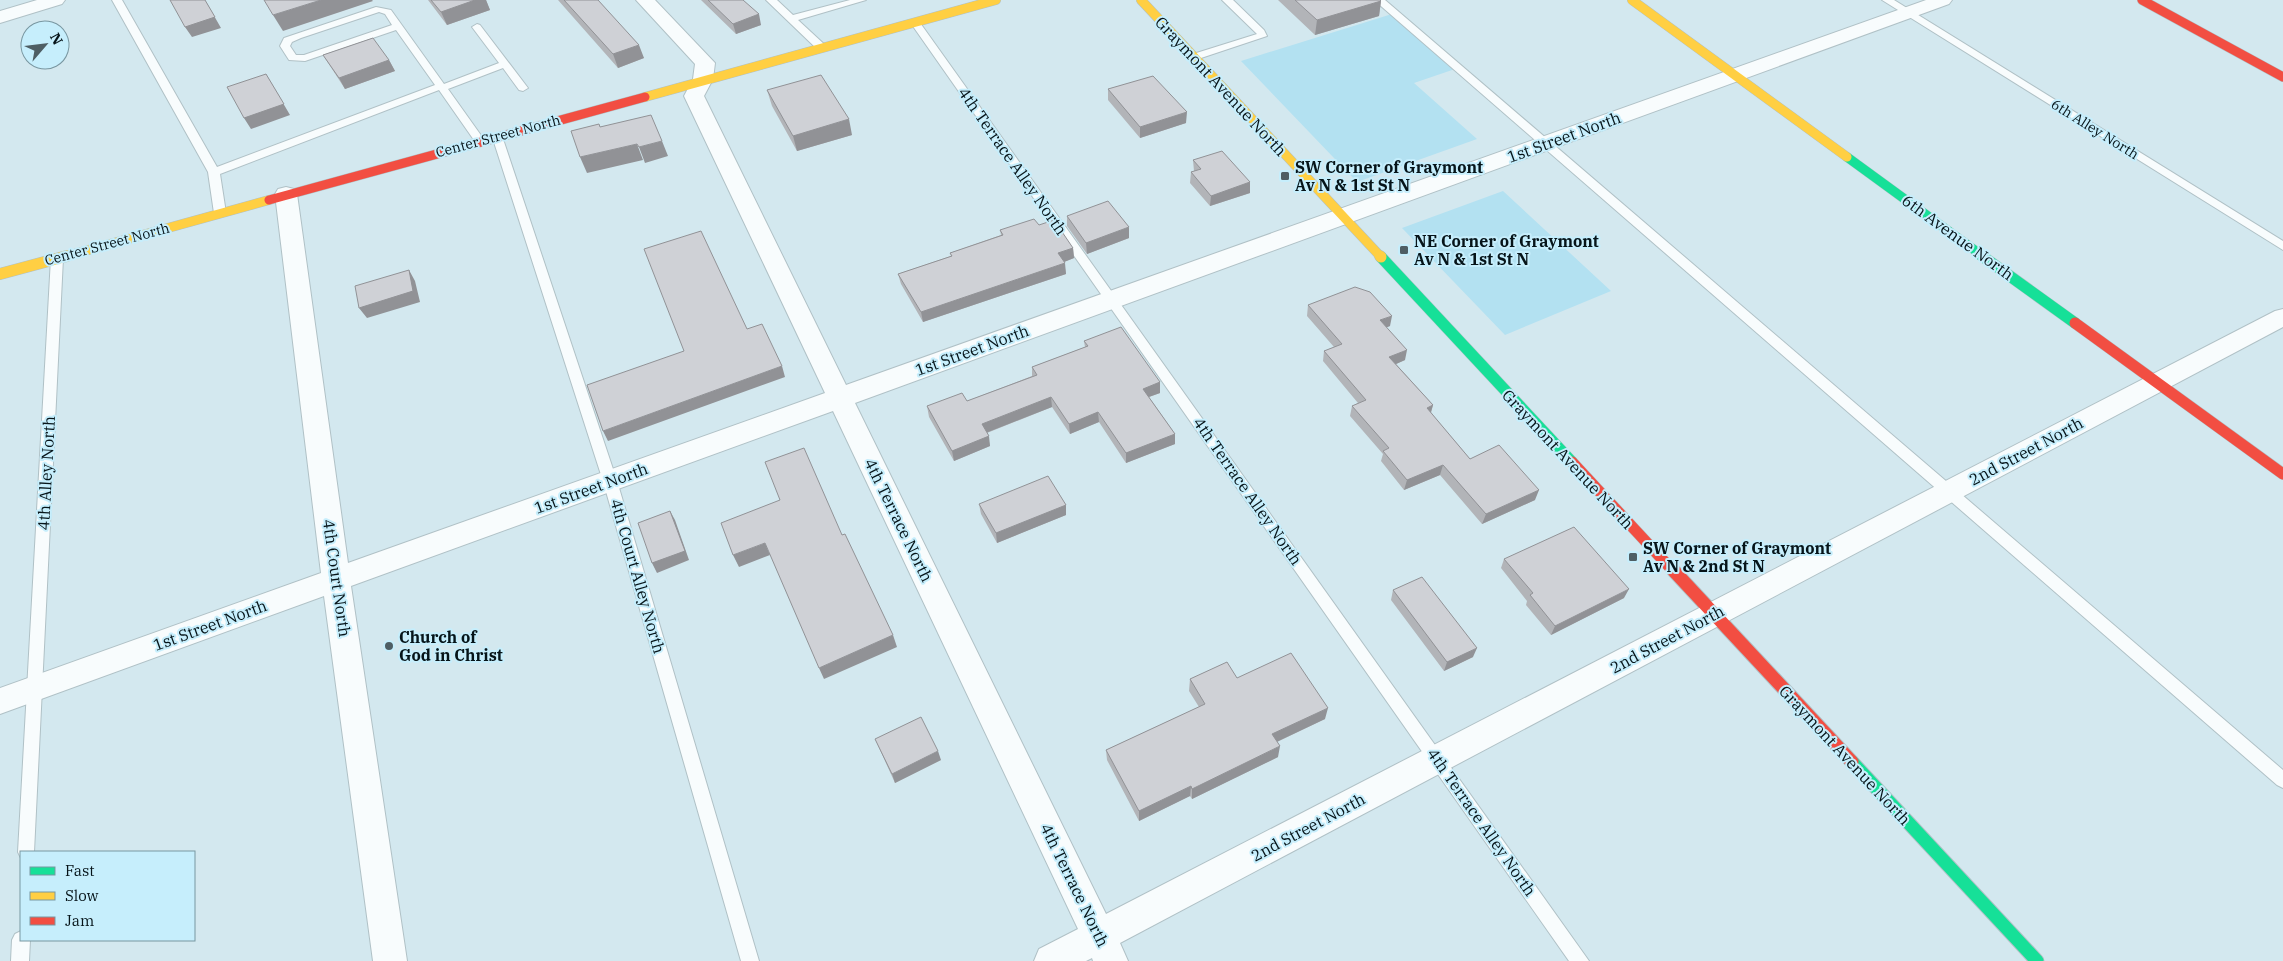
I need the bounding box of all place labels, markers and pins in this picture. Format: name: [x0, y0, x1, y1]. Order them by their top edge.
place label: SW Corner of Graymont Av N & 1st St N: [1295, 157, 1483, 195]
marker: SW Corner of Graymont Av N & 1st St N: [1279, 170, 1291, 182]
place label: NE Corner of Graymont Av N & 1st St N: [1414, 231, 1599, 269]
marker: NE Corner of Graymont Av N & 1st St N: [1398, 244, 1410, 256]
place label: SW Corner of Graymont Av N & 2nd St N: [1643, 538, 1831, 576]
marker: SW Corner of Graymont Av N & 2nd St N: [1627, 551, 1639, 563]
place label: Church of God in Christ: [399, 627, 503, 665]
marker: Church of God in Christ: [383, 640, 395, 652]

